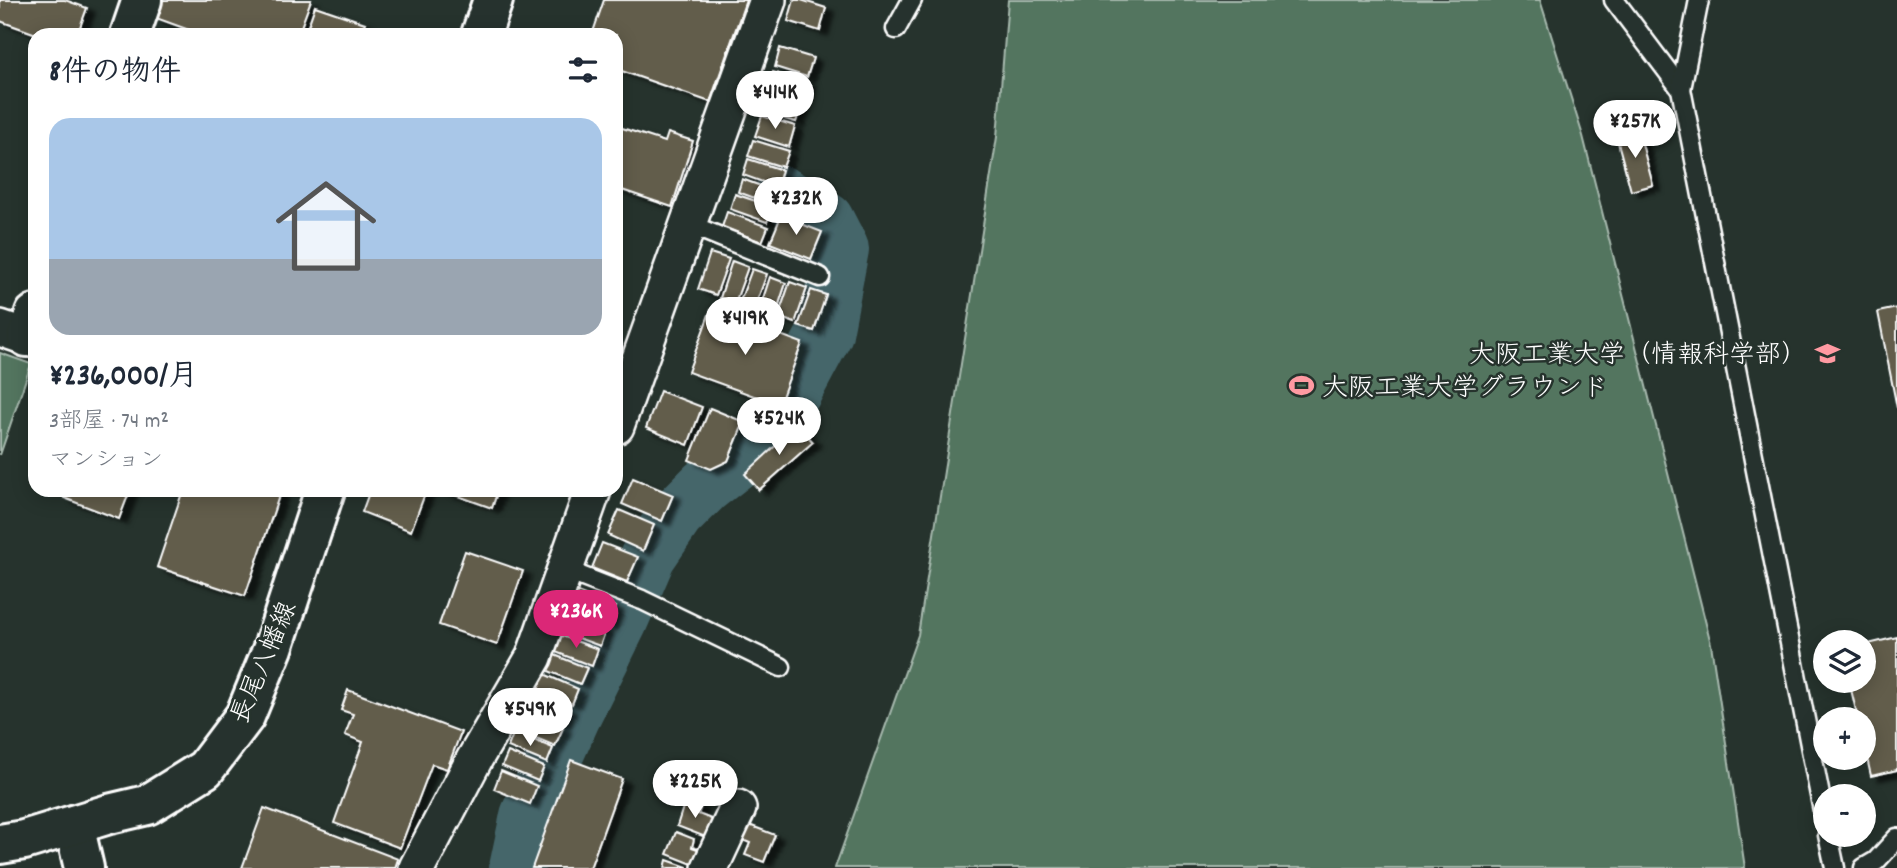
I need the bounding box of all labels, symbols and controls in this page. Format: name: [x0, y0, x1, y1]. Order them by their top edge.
icon: filters: [564, 51, 602, 89]
text: 8件の物件: [49, 53, 181, 96]
pin: ¥414K: [726, 72, 824, 131]
text: ¥414K: [752, 77, 798, 110]
pin: ¥257K: [1586, 100, 1684, 160]
text: ¥257K: [1609, 106, 1661, 139]
icon: home: [263, 163, 389, 289]
pin: ¥232K: [747, 177, 845, 237]
text: ¥232K: [770, 183, 822, 216]
pin: ¥419K: [696, 298, 794, 357]
text: ¥419K: [722, 303, 768, 336]
place label: 大阪工業大学（情報科学部）: [1469, 338, 1807, 375]
school or university icon: 大阪工業大学（情報科学部）: [1813, 339, 1841, 367]
text: ¥236,000/月: [49, 357, 198, 400]
place label: 大阪工業大学グラウンド: [1322, 371, 1608, 408]
sports icon: 大阪工業大学グラウンド: [1288, 372, 1316, 400]
pin: ¥524K: [730, 398, 828, 457]
text: ¥524K: [753, 403, 805, 436]
text: 3部屋 · 74 m²: [49, 406, 169, 439]
text: マンション: [49, 445, 163, 478]
pin: ¥236K: [527, 590, 625, 650]
street label: 長尾八幡線: [223, 596, 308, 730]
text: ¥236K: [549, 596, 603, 629]
map controls: [1813, 630, 1876, 847]
button: layers: [1813, 630, 1876, 693]
pin: ¥549K: [481, 688, 579, 748]
text: ¥549K: [504, 694, 556, 727]
button: +: [1813, 707, 1876, 770]
pin: ¥225K: [646, 760, 744, 820]
text: ¥225K: [669, 766, 721, 799]
button: −: [1813, 784, 1876, 847]

